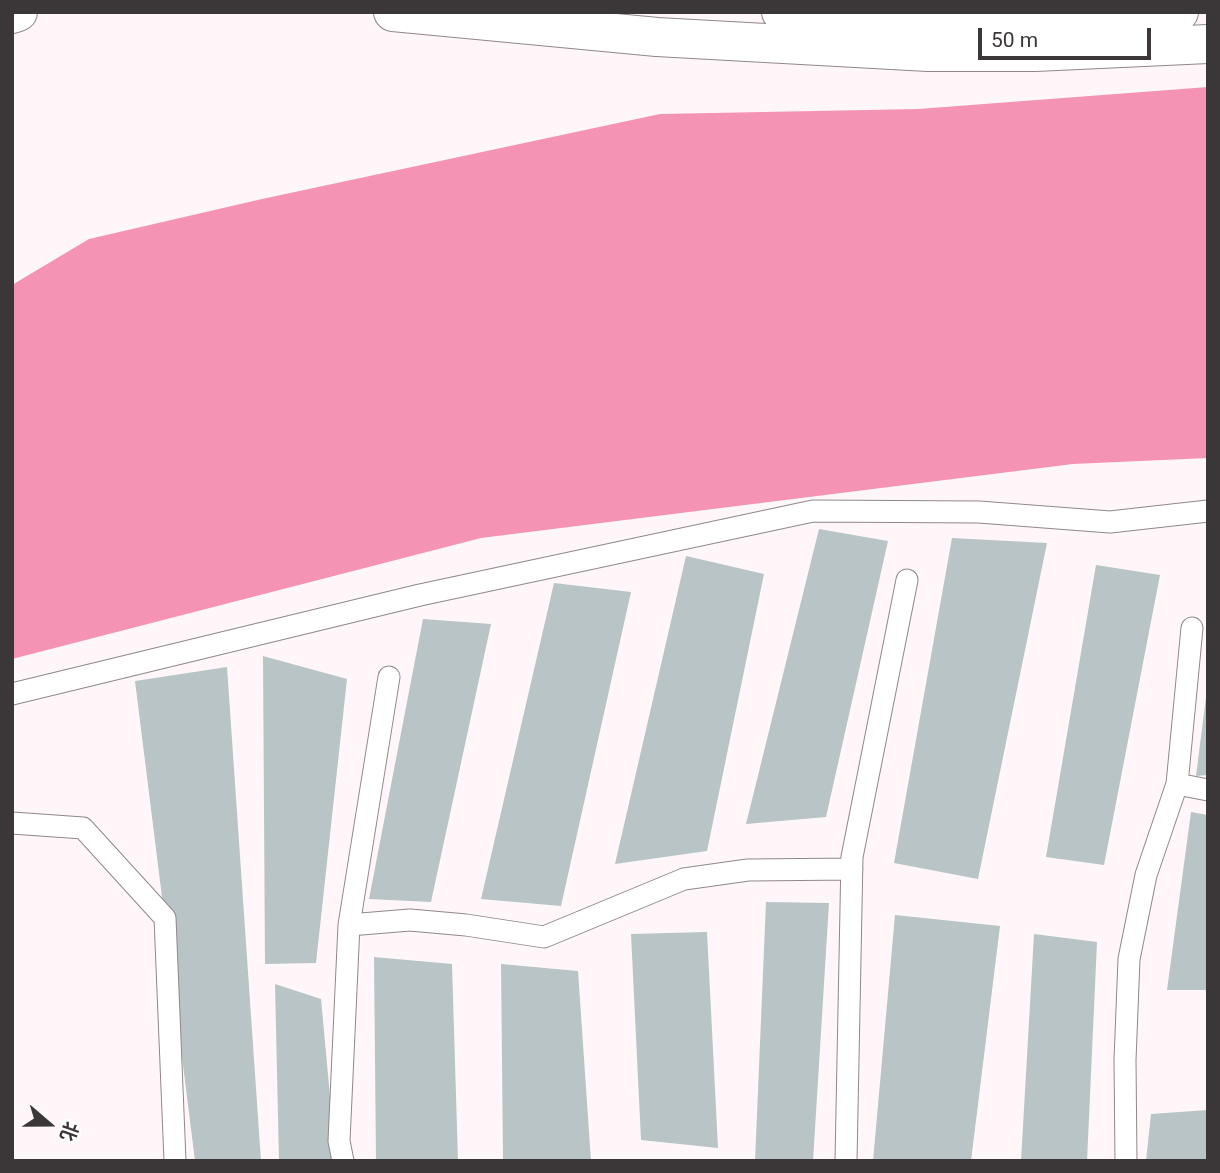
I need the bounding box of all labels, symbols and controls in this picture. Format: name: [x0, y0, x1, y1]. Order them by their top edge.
scale bar: [982, 14, 1155, 58]
text: 50 m: [991, 28, 1038, 52]
north arrow: [14, 1089, 84, 1159]
text: 北: [55, 1118, 83, 1144]

